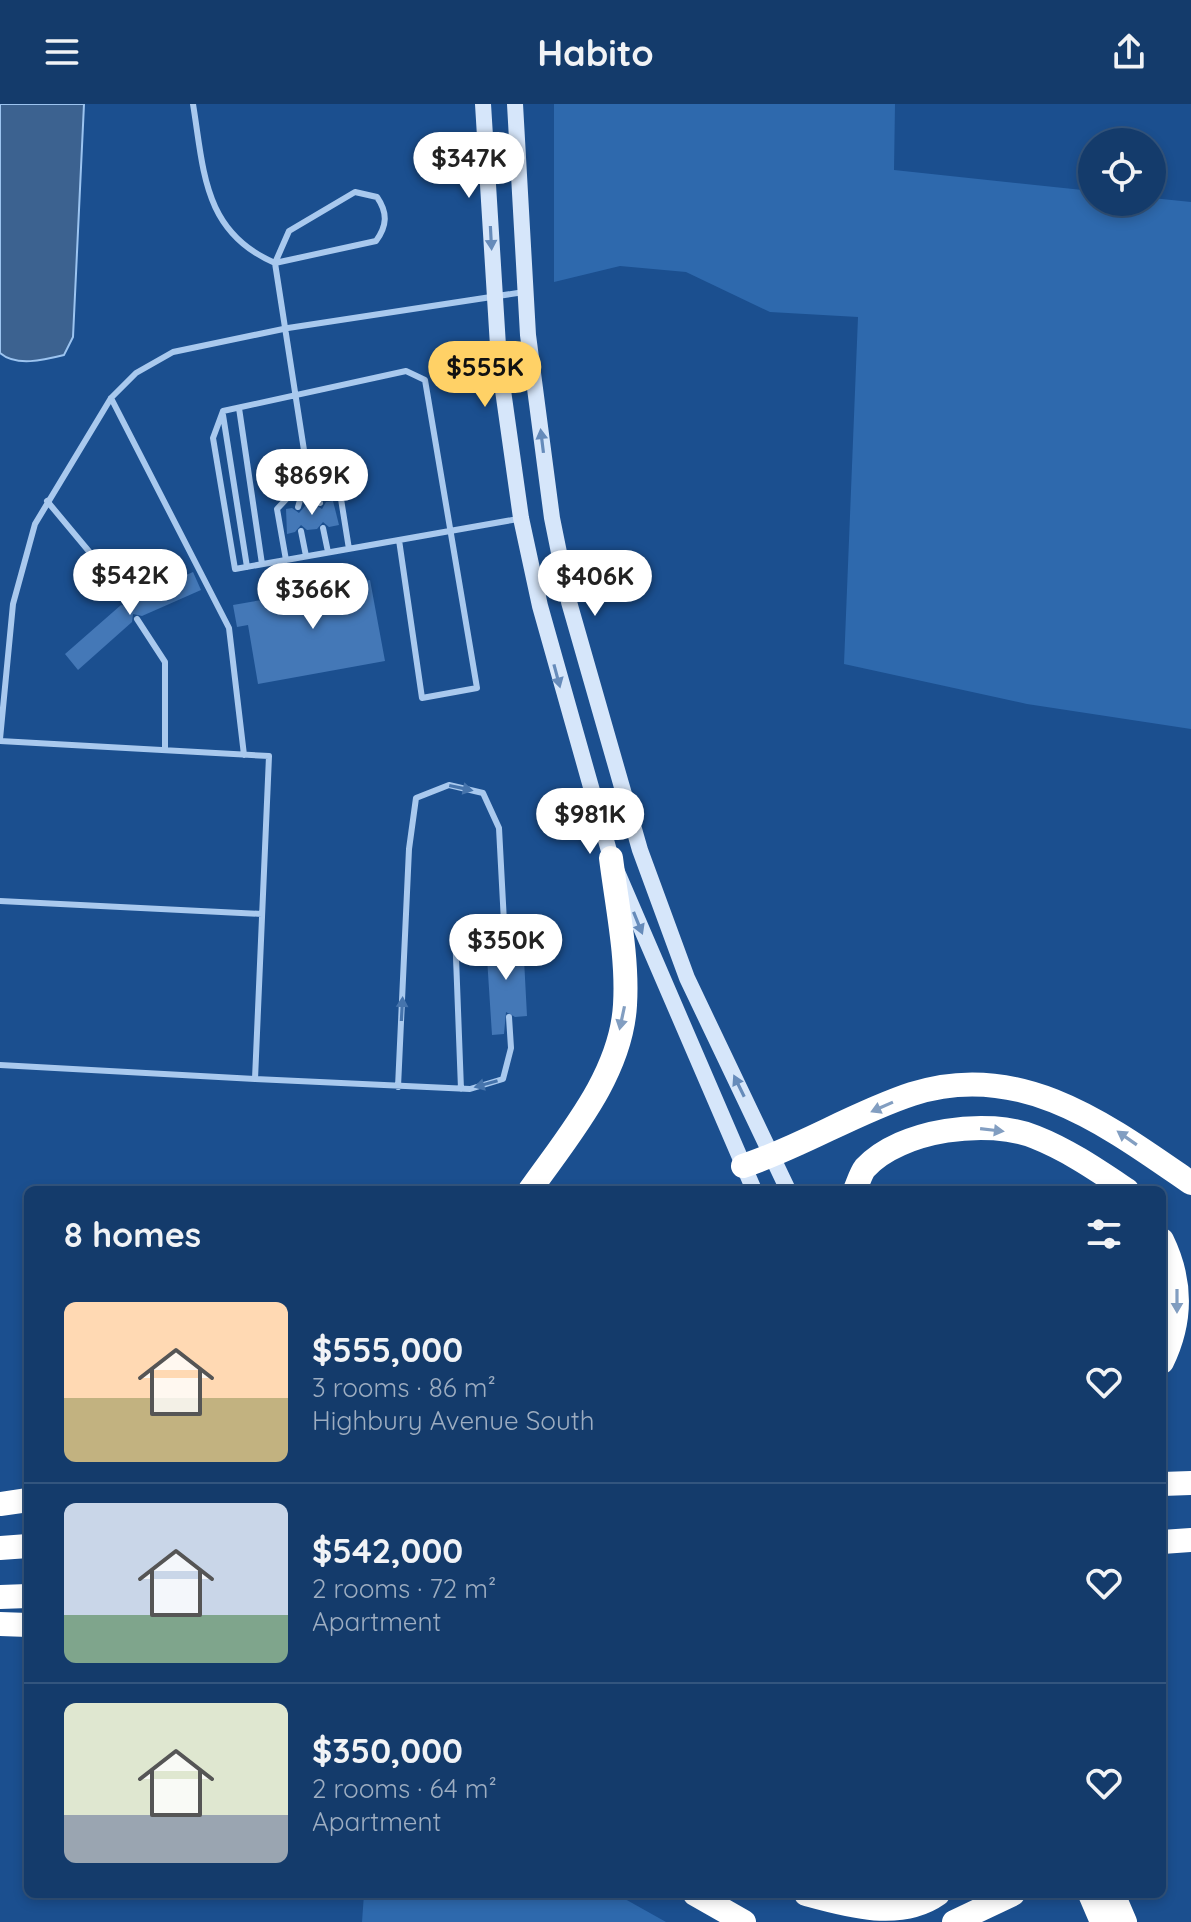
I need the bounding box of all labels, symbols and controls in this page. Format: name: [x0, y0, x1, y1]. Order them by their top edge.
icon: menu: [40, 30, 84, 74]
text: Habito: [537, 30, 654, 75]
icon: share: [1107, 30, 1151, 74]
map controls: [1078, 128, 1166, 216]
button: locate: [1078, 128, 1166, 216]
pin: $347K: [413, 132, 525, 200]
text: $347K: [431, 141, 507, 174]
one-way arrow: [485, 226, 498, 251]
pin: $555K: [429, 341, 541, 409]
text: $555K: [446, 350, 524, 383]
one-way arrow: [535, 428, 548, 453]
pin: $869K: [256, 449, 368, 517]
text: $869K: [274, 458, 350, 491]
pin: $542K: [74, 549, 186, 617]
pin: $406K: [539, 550, 651, 618]
text: $542K: [91, 558, 169, 591]
text: $406K: [556, 559, 634, 592]
pin: $366K: [257, 563, 369, 631]
text: $366K: [275, 572, 351, 605]
one-way arrow: [552, 664, 564, 689]
one-way arrow: [449, 782, 474, 795]
pin: $981K: [534, 788, 646, 856]
text: $981K: [554, 797, 626, 830]
one-way arrow: [632, 911, 645, 935]
pin: $350K: [450, 914, 562, 982]
text: $350K: [467, 923, 545, 956]
one-way arrow: [395, 996, 408, 1021]
one-way arrow: [615, 1006, 628, 1031]
one-way arrow: [732, 1074, 746, 1098]
one-way arrow: [473, 1079, 498, 1091]
one-way arrow: [871, 1101, 894, 1114]
one-way arrow: [980, 1124, 1005, 1137]
one-way arrow: [1116, 1131, 1137, 1146]
icon: filters: [1082, 1212, 1126, 1256]
text: 8 homes: [64, 1213, 201, 1256]
one-way arrow: [1171, 1289, 1183, 1314]
text: $555,000: [312, 1328, 463, 1371]
icon: home: [128, 1334, 224, 1430]
icon: heart: [1082, 1360, 1126, 1404]
text: 3 rooms · 86 m²: [312, 1371, 496, 1404]
text: Highbury Avenue South: [312, 1404, 594, 1437]
text: $542,000: [312, 1529, 463, 1572]
icon: home: [128, 1535, 224, 1631]
icon: heart: [1082, 1561, 1126, 1605]
text: 2 rooms · 72 m²: [312, 1572, 496, 1605]
text: Apartment: [312, 1605, 441, 1638]
text: $350,000: [312, 1729, 463, 1772]
icon: home: [128, 1735, 224, 1831]
icon: heart: [1082, 1761, 1126, 1805]
text: 2 rooms · 64 m²: [312, 1772, 497, 1805]
text: Apartment: [312, 1805, 441, 1838]

